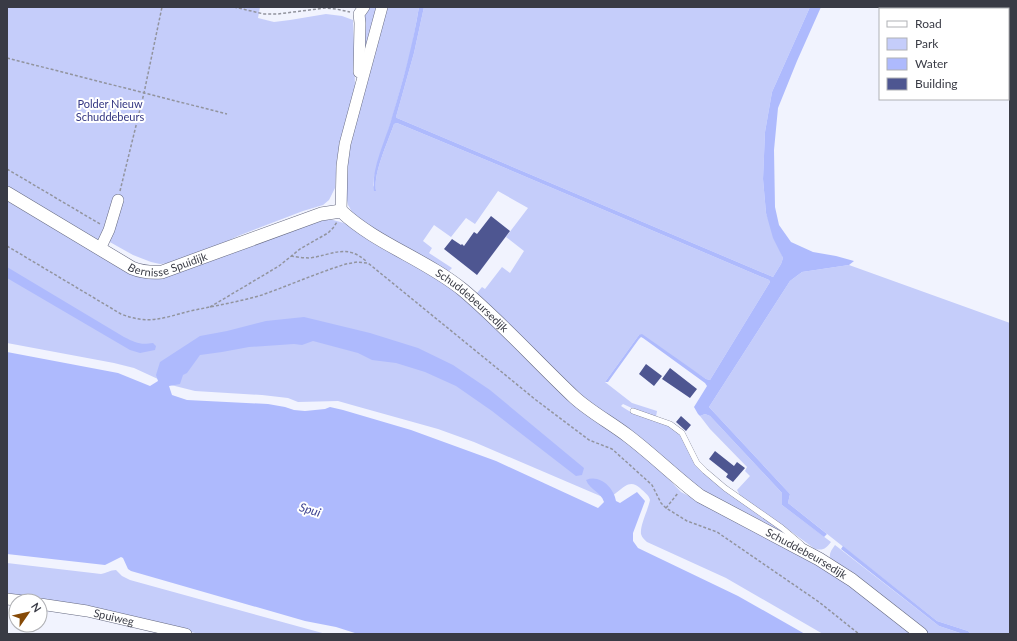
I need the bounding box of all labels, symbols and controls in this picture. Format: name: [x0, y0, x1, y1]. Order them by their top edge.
legend: [879, 8, 1009, 100]
text: Road: [915, 16, 942, 31]
text: Park: [915, 36, 939, 51]
text: Water: [915, 56, 948, 71]
text: Building: [915, 76, 958, 91]
park label: Polder Nieuw Schuddebeurs: [76, 97, 144, 123]
street label: Bernisse Spuidijk: [126, 249, 209, 278]
street label: Schuddebeursedijk: [434, 266, 512, 335]
water label: Spui: [298, 499, 323, 520]
street label: Schuddebeursedijk: [764, 525, 850, 581]
north arrow: [8, 593, 48, 633]
text: N: [29, 600, 44, 614]
street label: Spuiweg: [92, 606, 136, 628]

